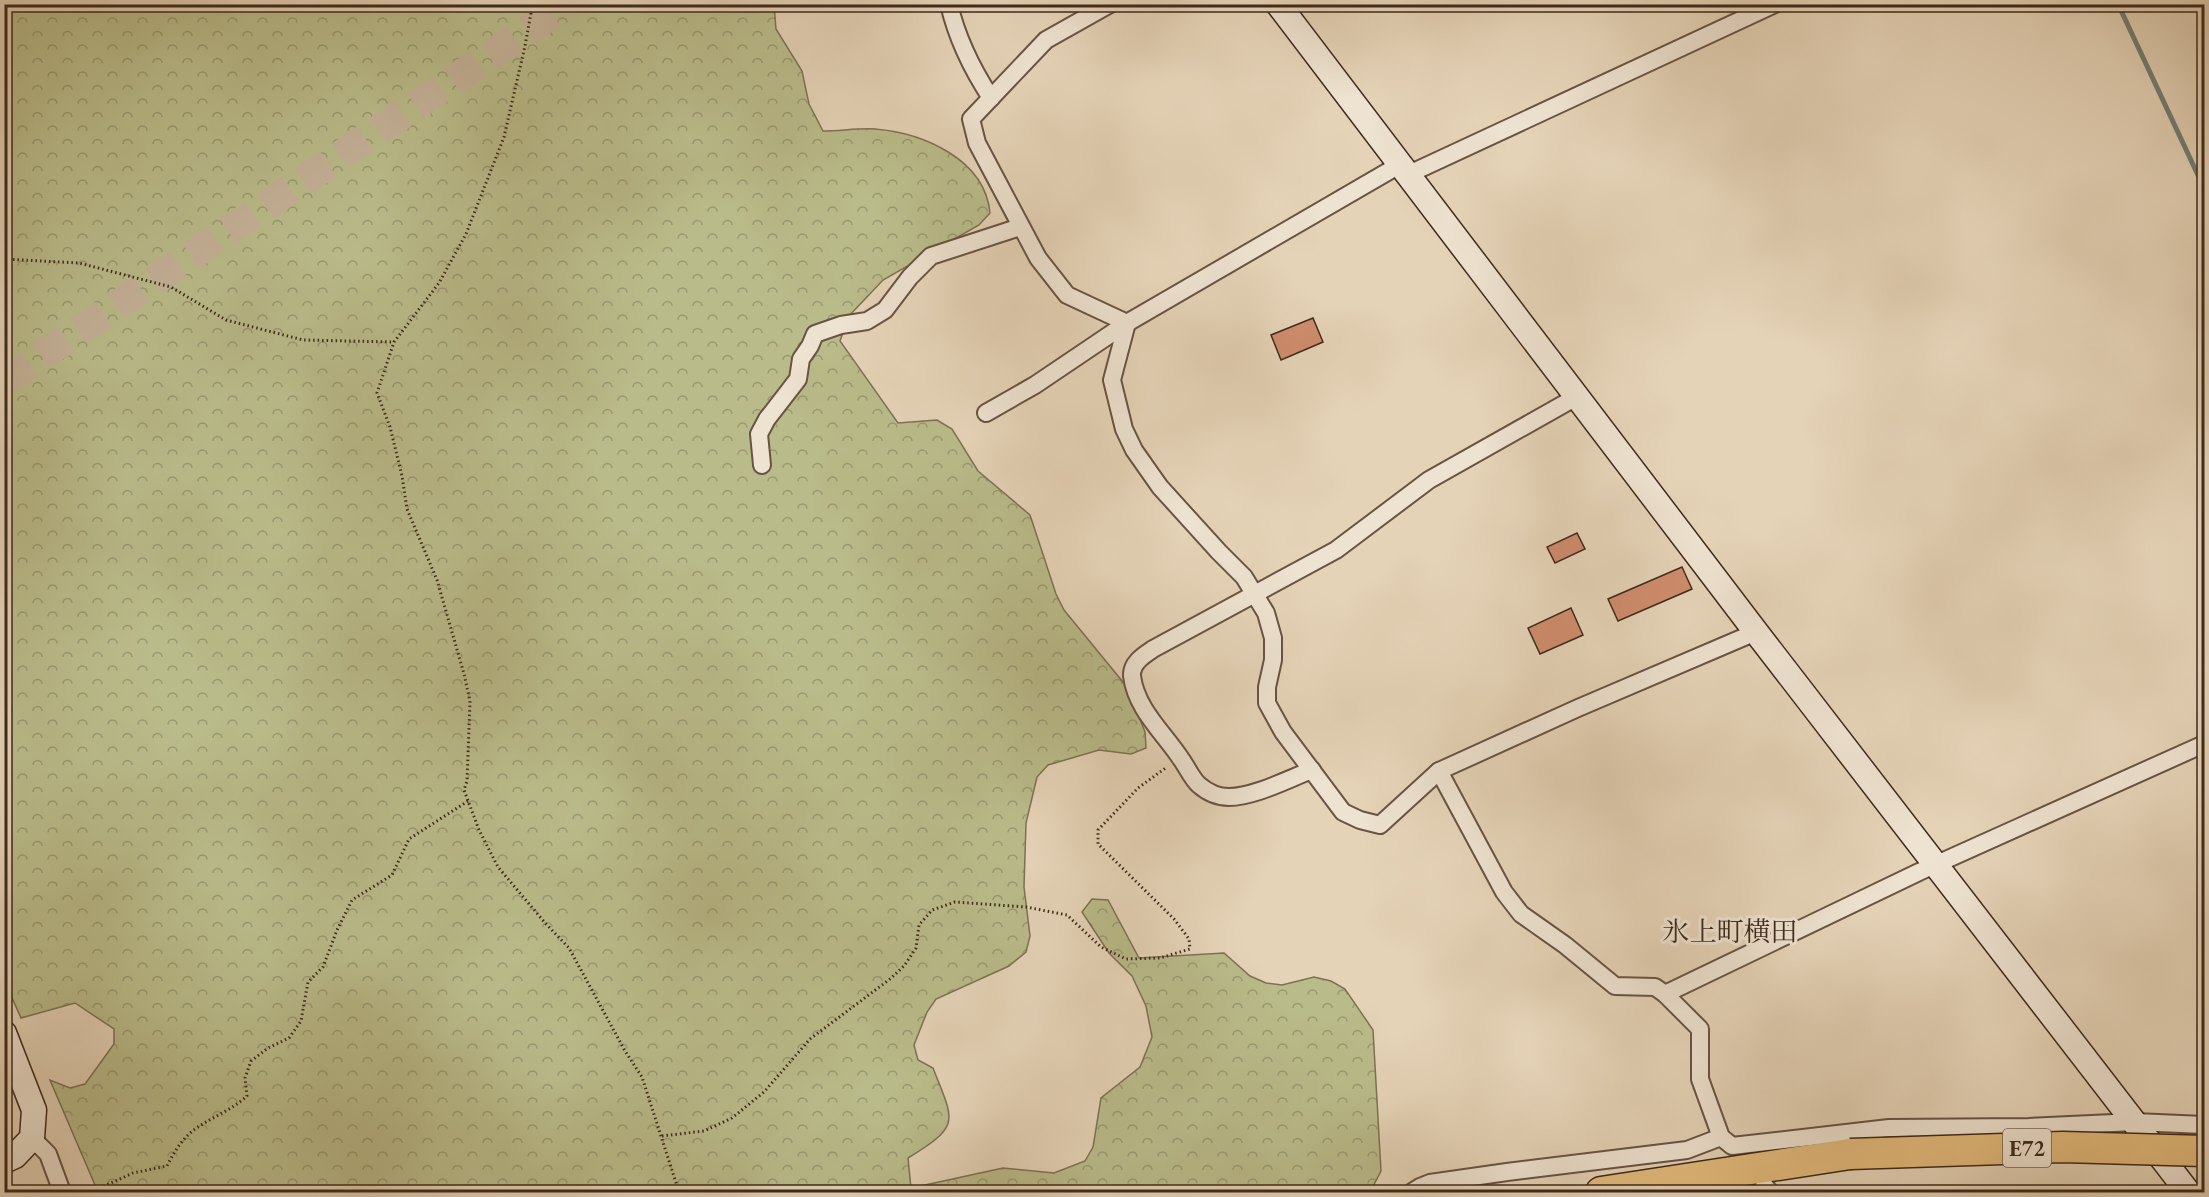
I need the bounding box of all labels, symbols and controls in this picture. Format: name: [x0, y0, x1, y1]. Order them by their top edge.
district label: 氷上町横田: [1663, 914, 1798, 949]
road number: E72: [2003, 1129, 2051, 1167]

